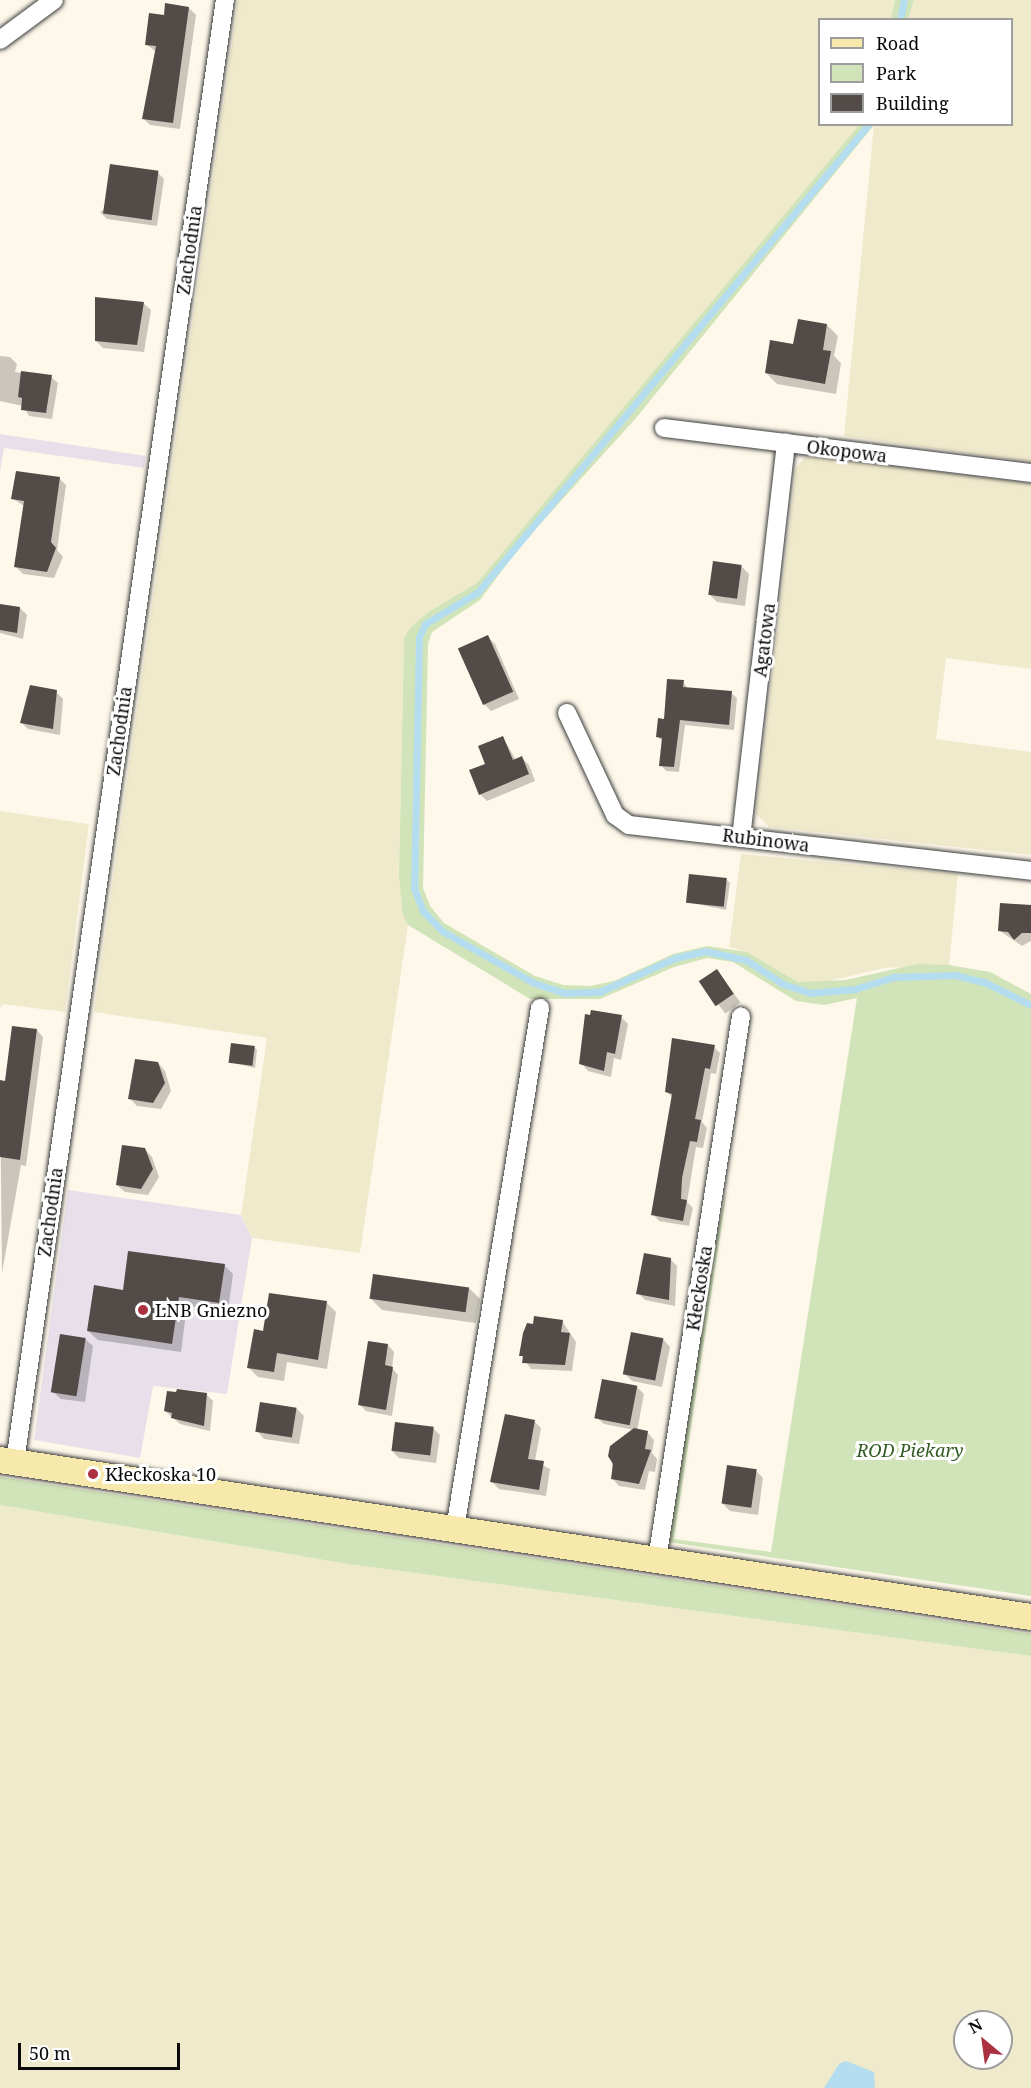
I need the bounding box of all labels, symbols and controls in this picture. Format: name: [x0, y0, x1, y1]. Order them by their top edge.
legend: [818, 18, 1013, 126]
text: Road: [876, 31, 919, 55]
text: Park: [876, 61, 916, 85]
text: Building: [876, 91, 949, 115]
street label: Zachodnia: [172, 204, 206, 296]
street label: Okopowa: [805, 435, 889, 467]
street label: Agatowa: [749, 602, 779, 678]
street label: Zachodnia: [102, 685, 136, 777]
street label: Rubinowa: [721, 824, 811, 856]
street label: Zachodnia: [33, 1166, 67, 1258]
street label: Kłeckoska: [682, 1244, 716, 1332]
place label: LNB Gniezno: [155, 1299, 267, 1321]
marker: LNB Gniezno: [136, 1303, 150, 1317]
park label: ROD Piekary: [857, 1439, 963, 1461]
place label: Kłeckoska 10: [105, 1463, 216, 1485]
marker: Kłeckoska 10: [86, 1467, 100, 1481]
north arrow: [953, 2010, 1013, 2070]
text: N: [964, 2013, 986, 2039]
scale bar: [21, 2031, 183, 2069]
text: 50 m: [29, 2041, 71, 2065]

